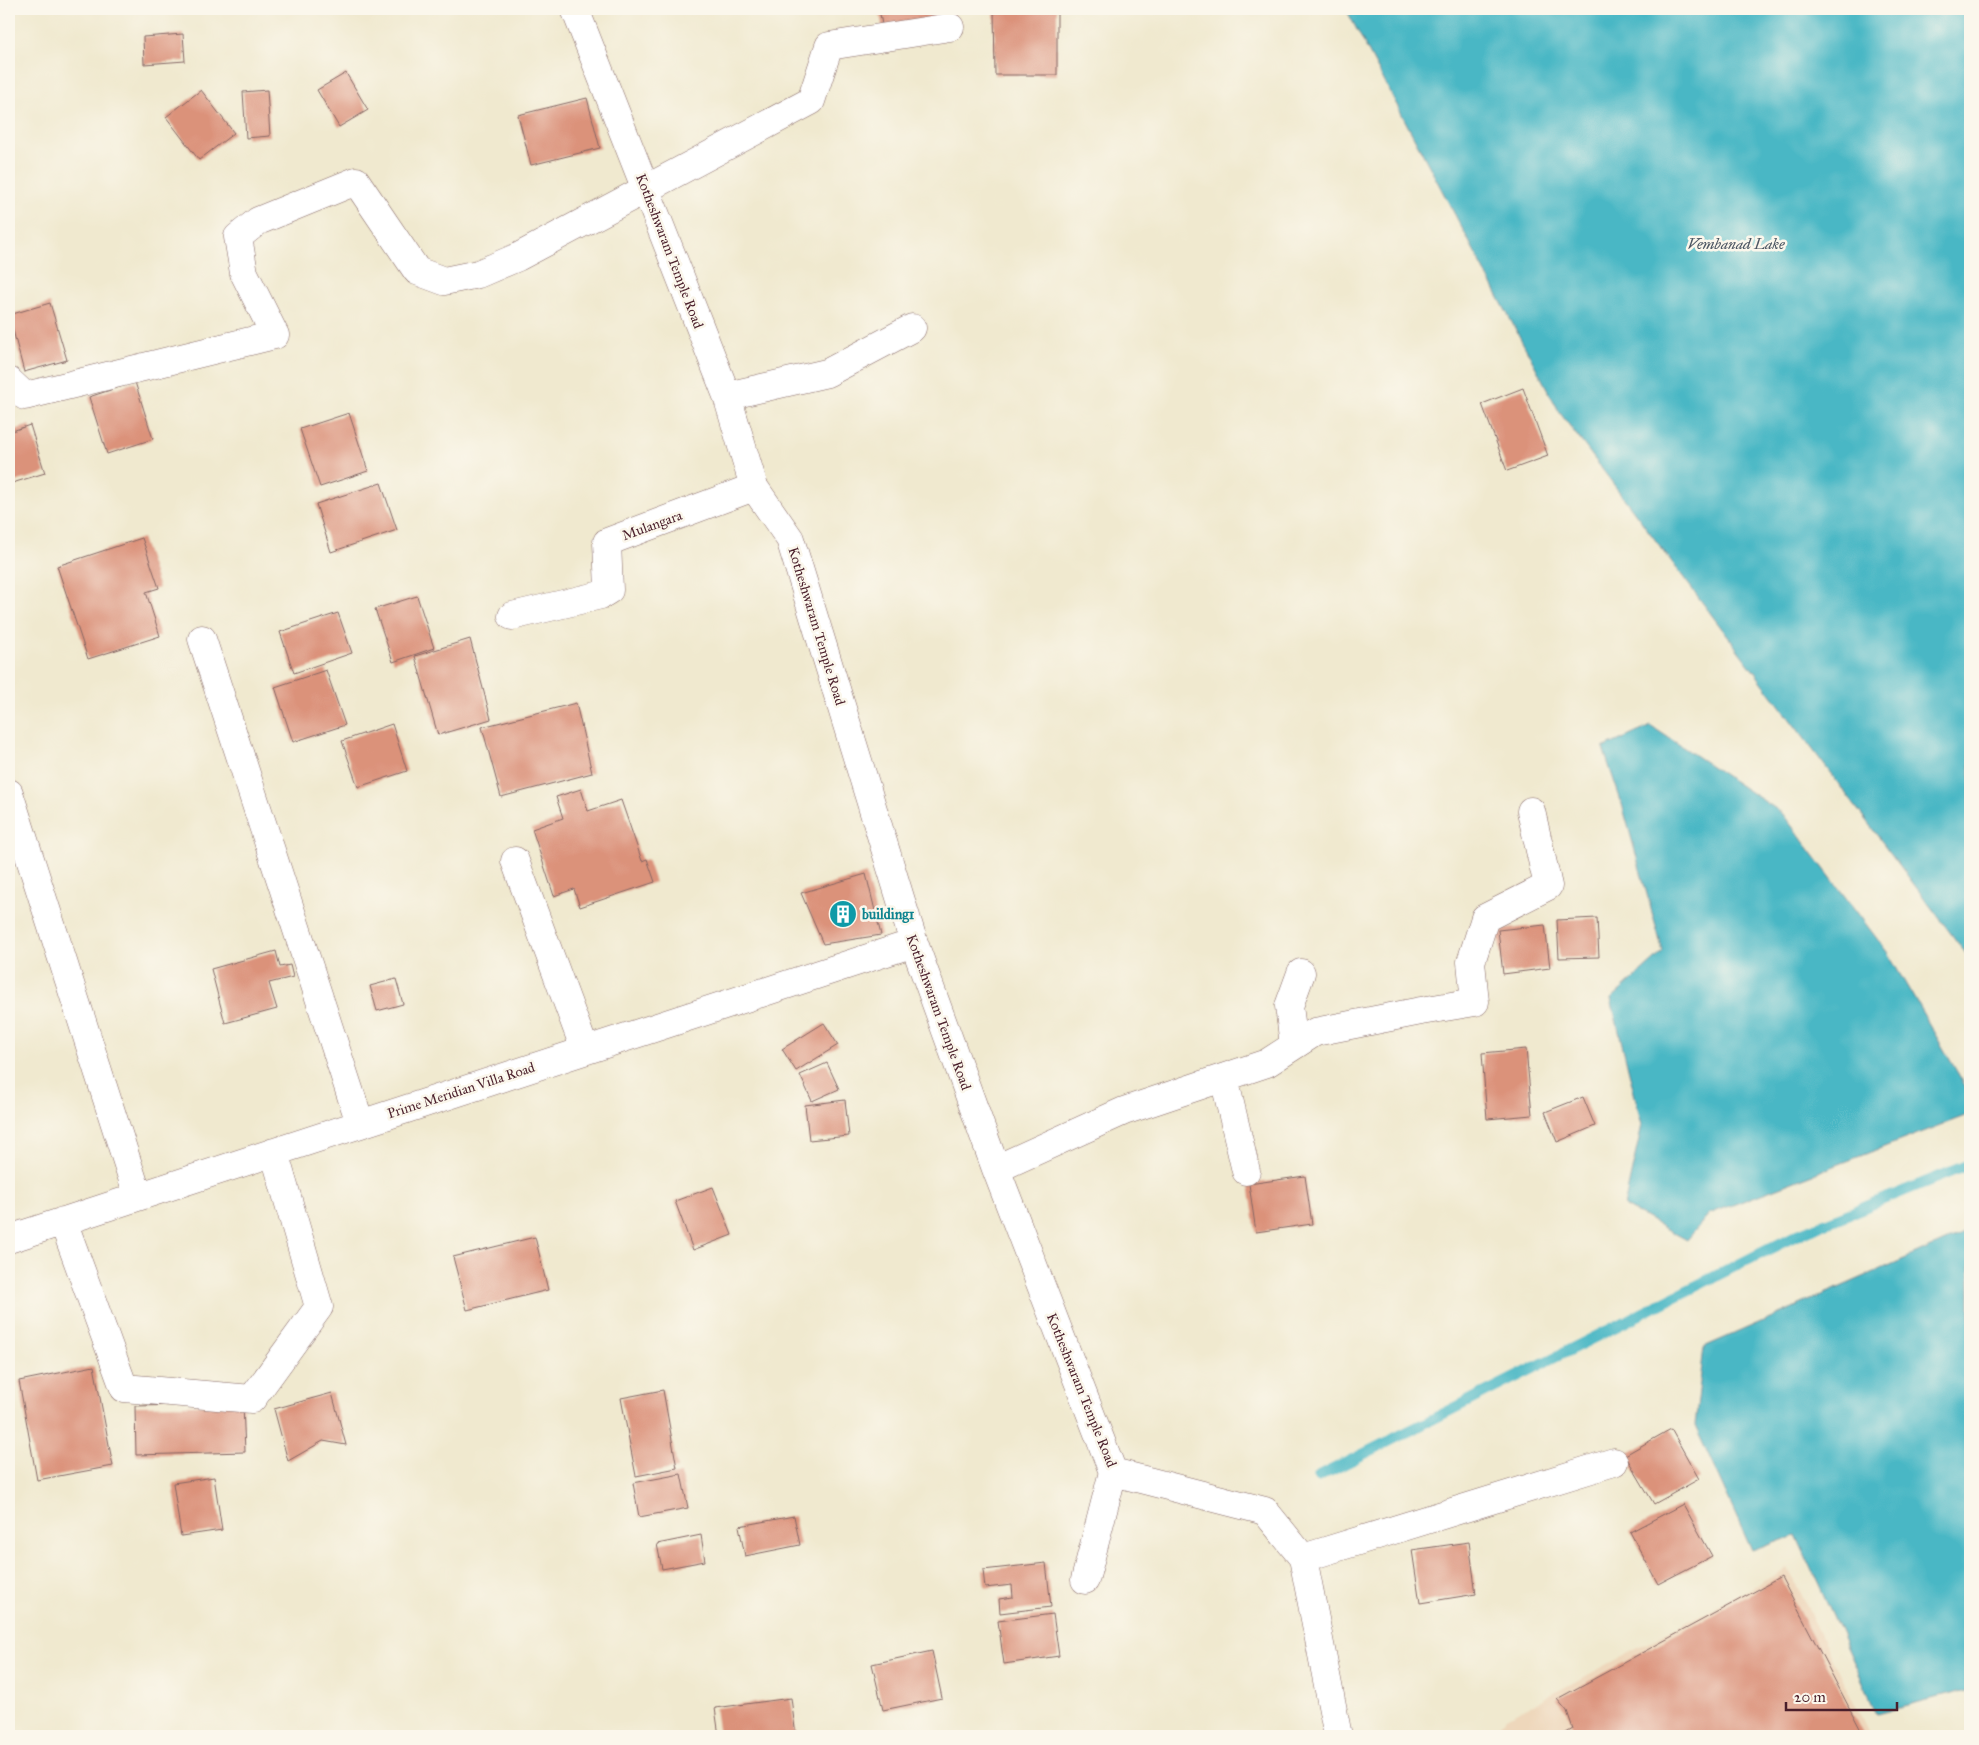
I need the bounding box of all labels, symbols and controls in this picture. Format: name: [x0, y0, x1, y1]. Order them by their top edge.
street label: Kotheshwaram Temple Road: [632, 171, 707, 331]
water label: Vembanad Lake: [1687, 235, 1785, 253]
street label: Mulangara: [620, 507, 685, 544]
street label: Kotheshwaram Temple Road: [784, 545, 849, 707]
building icon: building1: [828, 899, 858, 929]
place label: building1: [861, 906, 915, 924]
street label: Kotheshwaram Temple Road: [902, 932, 975, 1092]
street label: Prime Meridian Villa Road: [385, 1059, 537, 1122]
street label: Kotheshwaram Temple Road: [1043, 1311, 1120, 1470]
scale bar: [1786, 1680, 1898, 1712]
text: 20 m: [1794, 1688, 1826, 1706]

